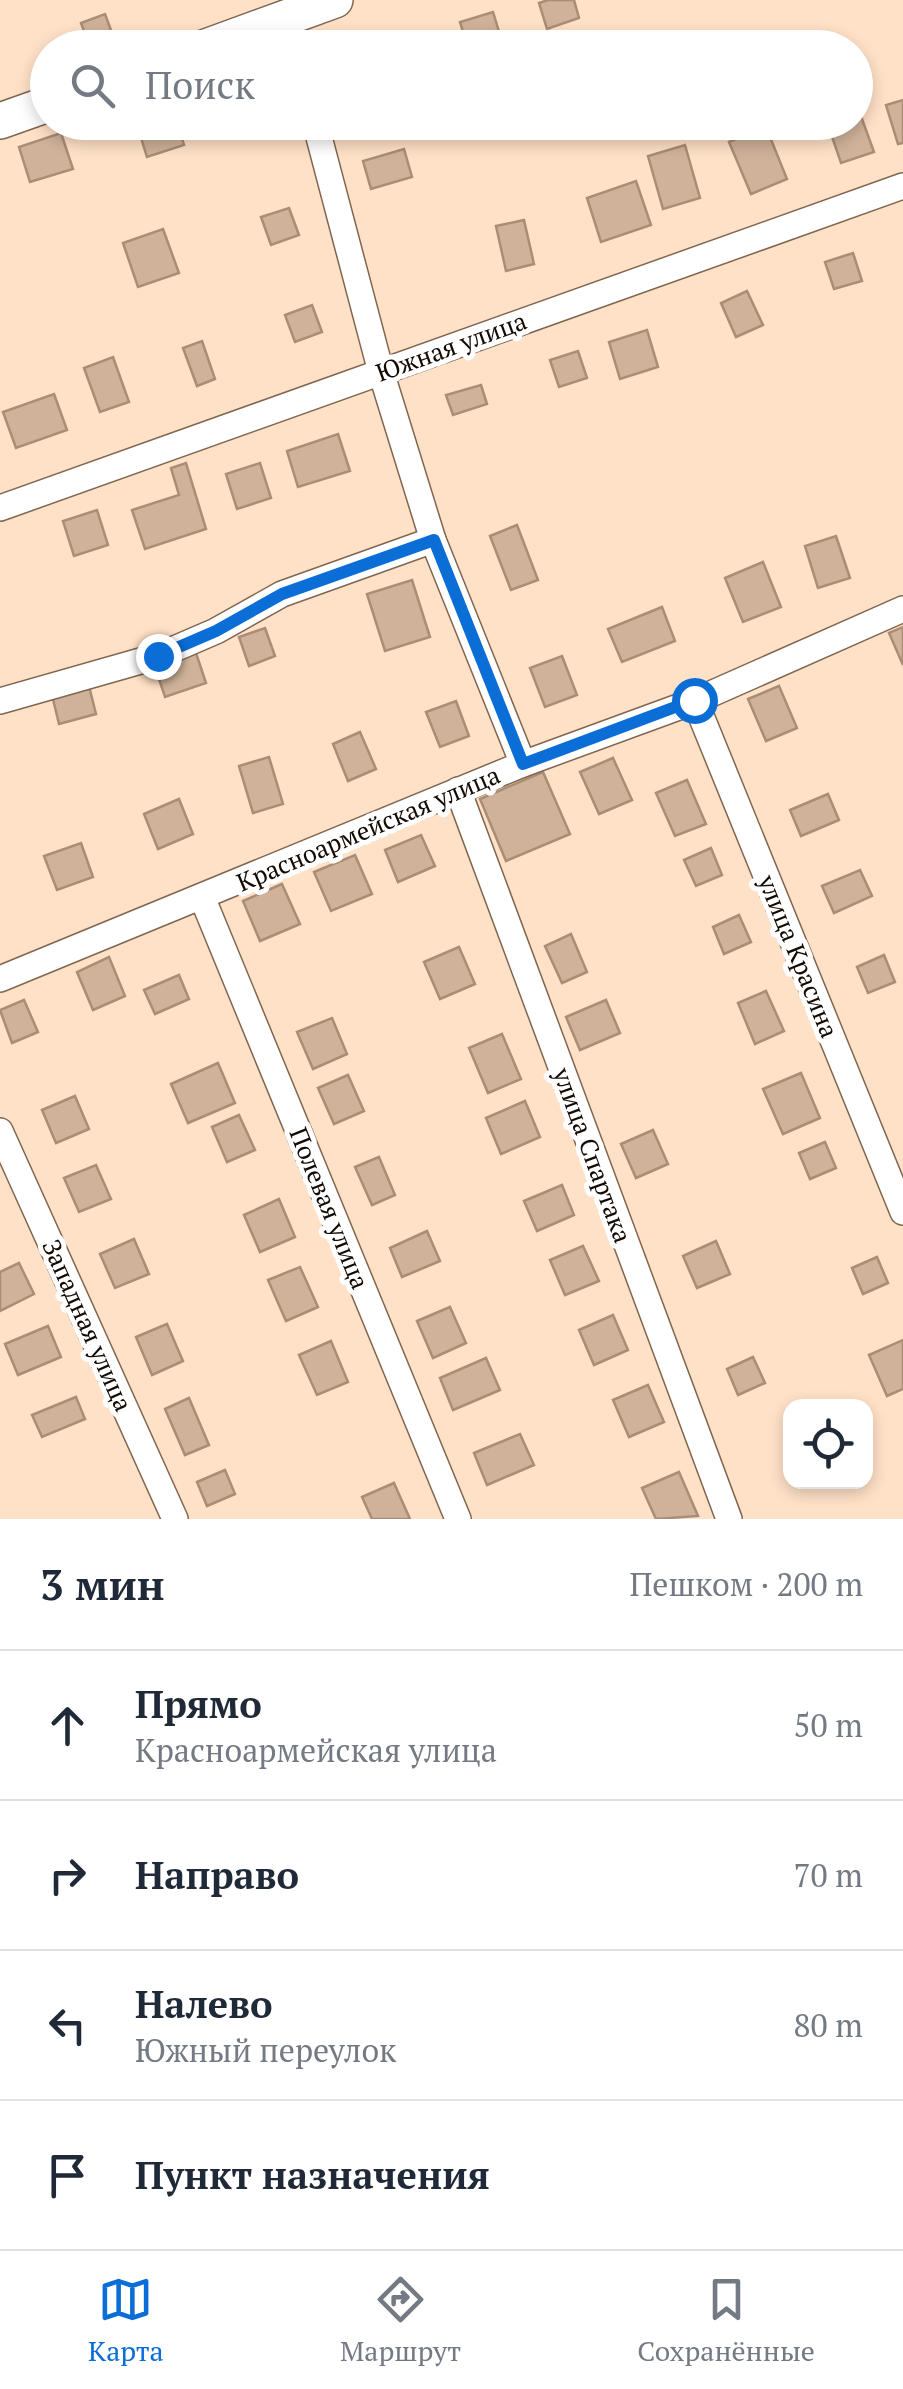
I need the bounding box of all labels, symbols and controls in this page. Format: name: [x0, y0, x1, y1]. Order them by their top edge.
search box: [30, 30, 873, 140]
icon: search: [65, 58, 120, 113]
text: Поиск: [145, 60, 255, 110]
street label: Южная улица: [371, 303, 531, 389]
route end: [136, 634, 182, 680]
route start: [672, 678, 718, 724]
street label: Красноармейская улица: [231, 757, 505, 898]
street label: улица Красина: [751, 869, 847, 1043]
street label: улица Спартака: [546, 1062, 640, 1247]
street label: Полевая улица: [283, 1122, 378, 1294]
street label: Западная улица: [35, 1234, 141, 1416]
map controls: [783, 1399, 873, 1489]
button: locate: [783, 1399, 873, 1489]
text: 3 мин: [40, 1556, 165, 1612]
text: Пешком · 200 m: [629, 1563, 863, 1605]
text: Прямо: [135, 1679, 262, 1729]
icon: ahead: [40, 1698, 95, 1753]
text: 50 m: [793, 1704, 863, 1746]
text: Красноармейская улица: [135, 1729, 497, 1771]
icon: right: [40, 1848, 95, 1903]
text: Направо: [135, 1850, 299, 1900]
text: 70 m: [793, 1854, 863, 1896]
text: Налево: [135, 1979, 273, 2029]
icon: left: [40, 1998, 95, 2053]
text: 80 m: [793, 2004, 863, 2046]
text: Южный переулок: [135, 2029, 396, 2071]
icon: arrive: [40, 2148, 95, 2203]
text: Пункт назначения: [135, 2150, 490, 2200]
tab: Карта: [88, 2272, 164, 2369]
tab: Маршрут: [340, 2272, 461, 2369]
tab: Сохранённые: [637, 2272, 815, 2369]

